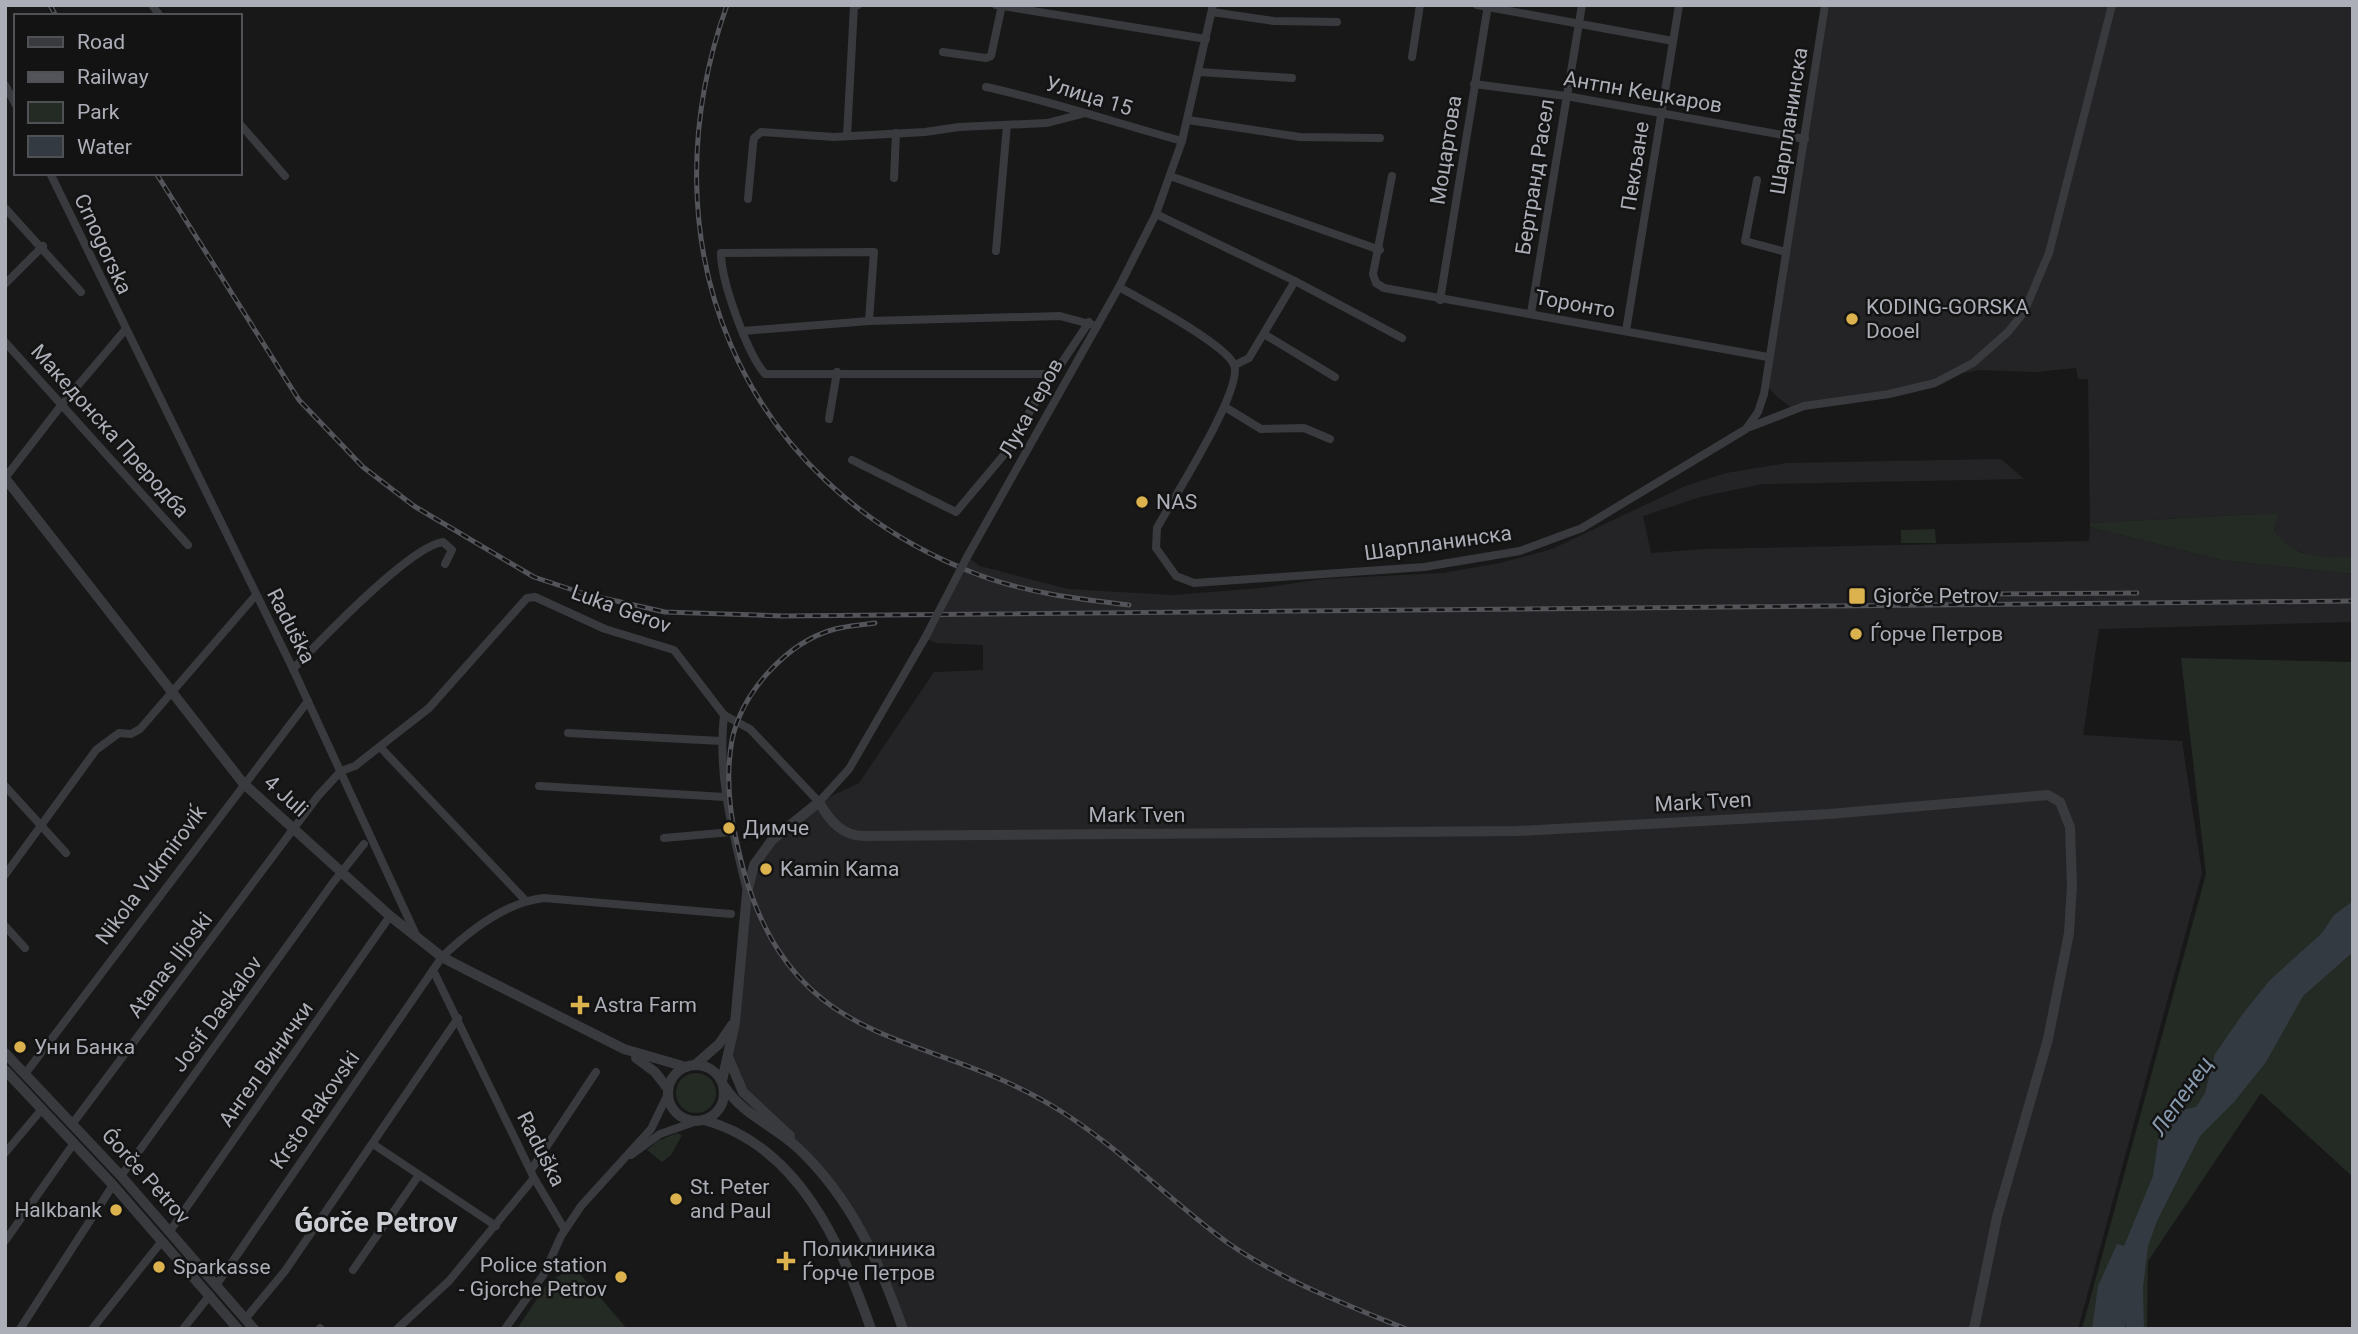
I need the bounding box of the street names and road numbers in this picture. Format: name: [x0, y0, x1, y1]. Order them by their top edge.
street label: Шарпланинска: [1766, 46, 1812, 196]
street label: Антпн Кецкаров: [1562, 66, 1724, 118]
street label: Улица 15: [1043, 71, 1135, 121]
street label: Моцартова: [1426, 94, 1466, 206]
street label: Бертранд Расел: [1511, 97, 1559, 257]
street label: Пекљане: [1616, 120, 1654, 212]
street label: Crnogorska: [69, 190, 137, 298]
street label: Торонто: [1533, 285, 1617, 323]
street label: Македонска Преродба: [26, 340, 194, 522]
street label: Лука Геров: [994, 354, 1068, 462]
street label: Шарпланинска: [1363, 521, 1513, 565]
street label: Luka Gerov: [568, 580, 674, 638]
street label: Raduška: [262, 585, 320, 667]
street label: 4 Juli: [259, 770, 313, 822]
street label: Mark Tven: [1654, 787, 1752, 817]
street label: Nikola Vukmiroviḱ: [91, 800, 211, 949]
street label: Mark Tven: [1089, 803, 1185, 827]
street label: Atanas Iljoski: [123, 908, 217, 1022]
street label: Josif Daskalov: [167, 951, 267, 1077]
street label: Ангел Винички: [214, 997, 318, 1131]
street label: Krsto Rakovski: [265, 1046, 365, 1174]
street label: Raduška: [512, 1108, 570, 1190]
street label: Ǵorče Petrov: [97, 1123, 195, 1229]

